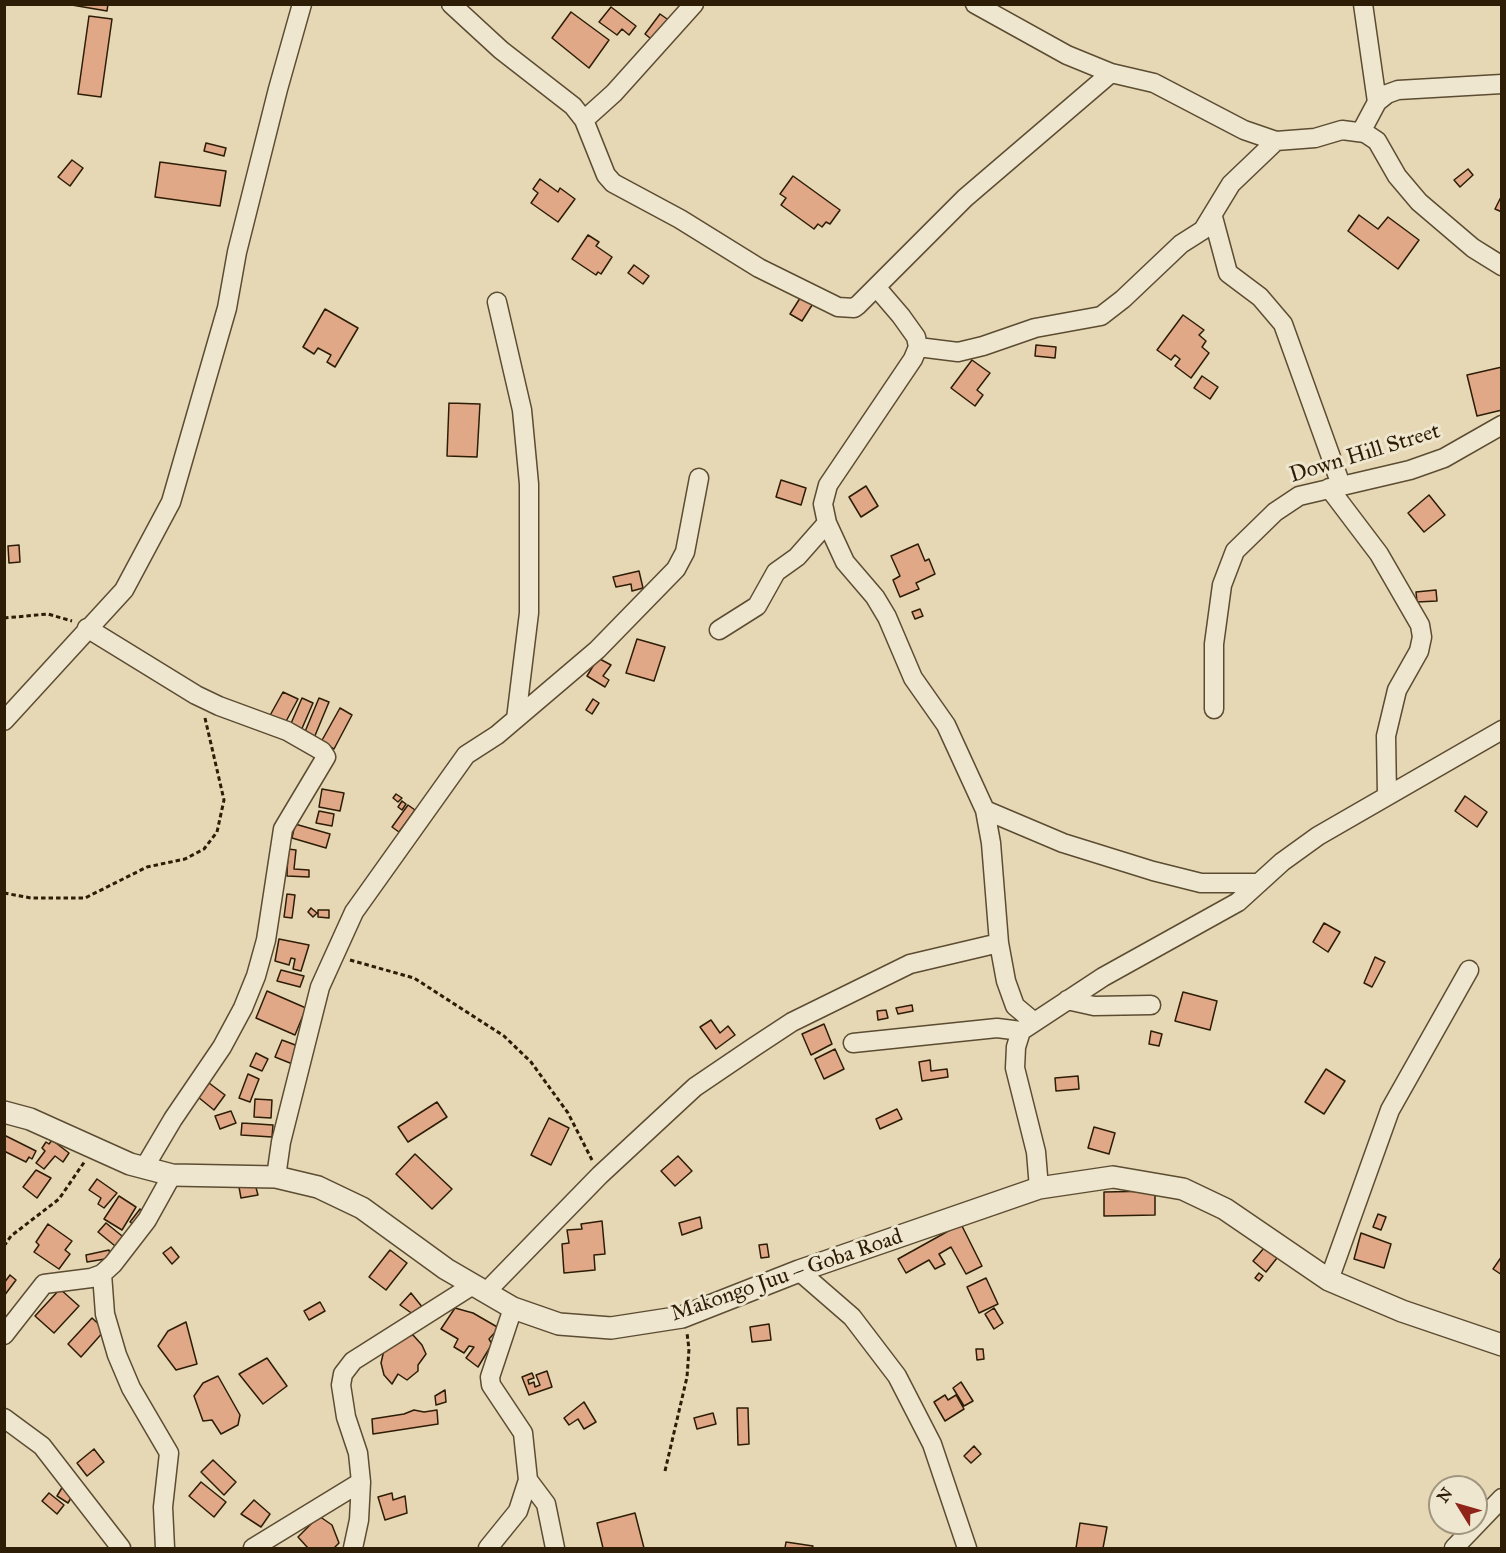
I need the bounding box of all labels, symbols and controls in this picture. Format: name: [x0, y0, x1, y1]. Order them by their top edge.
street label: Down Hill Street: [1287, 419, 1443, 489]
street label: Makongo Juu – Goba Road: [668, 1224, 906, 1328]
north arrow: [1428, 1475, 1488, 1535]
text: N: [1433, 1484, 1456, 1506]

